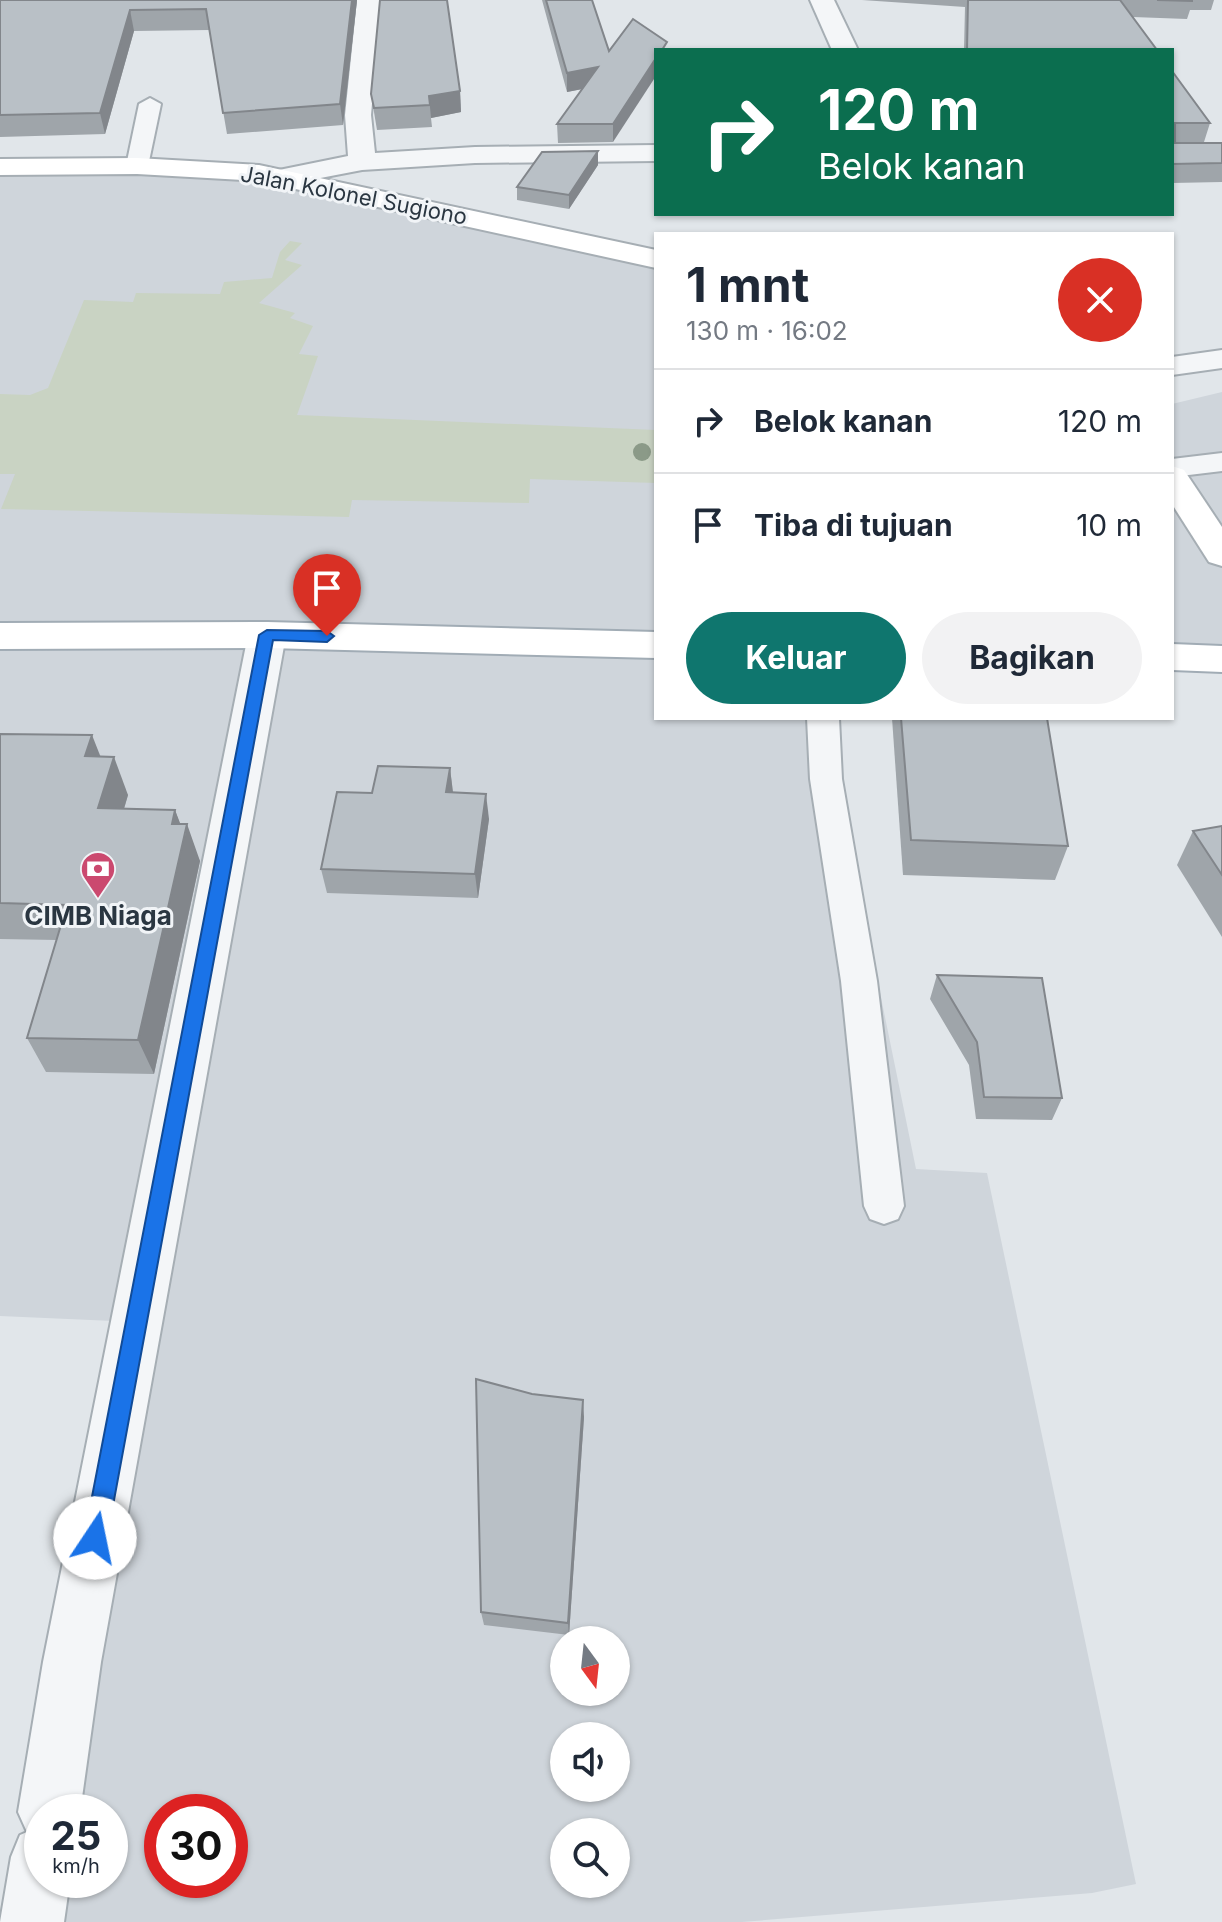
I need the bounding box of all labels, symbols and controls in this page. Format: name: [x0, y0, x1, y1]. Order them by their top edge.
text: 120 m: [818, 76, 980, 144]
icon: right: [686, 80, 790, 184]
text: Belok kanan: [818, 144, 1025, 188]
street label: Jalan Kolonel Sugiono: [239, 160, 469, 230]
text: 1 mnt: [686, 255, 809, 314]
button: close: [1058, 258, 1142, 342]
text: 130 m · 16:02: [686, 315, 848, 346]
icon: right: [686, 399, 730, 443]
text: Belok kanan: [754, 403, 932, 439]
text: 120 m: [1058, 403, 1142, 439]
icon: arrive: [686, 503, 730, 547]
text: Tiba di tujuan: [754, 507, 953, 543]
text: 10 m: [1076, 507, 1142, 543]
pin: [293, 554, 361, 636]
icon: arrive: [305, 566, 349, 610]
button: Keluar: [686, 612, 906, 704]
button: Bagikan: [922, 612, 1142, 704]
bank icon: CIMB Niaga: [79, 850, 117, 900]
place label: CIMB Niaga: [24, 900, 172, 931]
position arrow: [53, 1496, 137, 1580]
north arrow: [550, 1626, 630, 1706]
map controls: [550, 1626, 630, 1898]
button: sound: [550, 1722, 630, 1802]
speed limit sign: 30: [144, 1794, 248, 1898]
text: 25: [51, 1811, 101, 1860]
button: search: [550, 1818, 630, 1898]
text: km/h: [52, 1854, 100, 1878]

